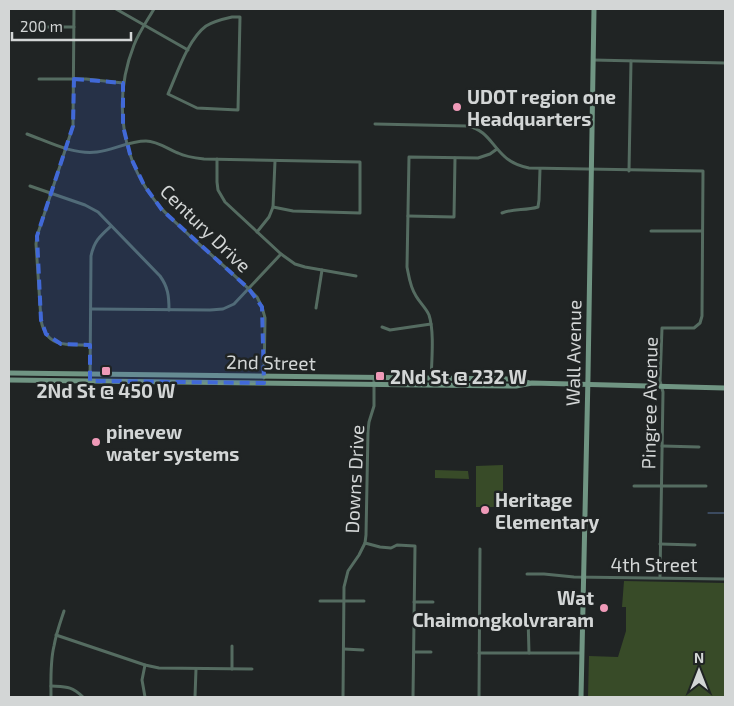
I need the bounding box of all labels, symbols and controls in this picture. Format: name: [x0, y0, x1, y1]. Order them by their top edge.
scale bar: [12, 10, 131, 42]
text: 200 m: [20, 17, 63, 35]
place label: UDOT region one Headquarters: [467, 85, 616, 130]
marker: UDOT region one Headquarters: [451, 101, 463, 113]
street label: Century Drive: [156, 179, 256, 277]
street label: Wall Avenue: [561, 300, 585, 406]
street label: Pingree Avenue: [636, 336, 662, 470]
street label: 2nd Street: [226, 350, 316, 374]
marker: 2Nd St @ 450 W: [100, 365, 112, 377]
place label: 2Nd St @ 232 W: [390, 365, 528, 388]
marker: 2Nd St @ 232 W: [374, 370, 386, 382]
place label: 2Nd St @ 450 W: [37, 379, 176, 402]
place label: pinevew water systems: [106, 420, 239, 466]
street label: Downs Drive: [340, 424, 368, 534]
marker: pinevew water systems: [90, 436, 102, 448]
place label: Heritage Elementary: [495, 488, 600, 534]
marker: Heritage Elementary: [479, 504, 491, 516]
street label: 4th Street: [610, 553, 698, 576]
place label: Wat Chaimongkolvraram: [412, 586, 594, 631]
marker: Wat Chaimongkolvraram: [598, 602, 610, 614]
north arrow: [674, 646, 724, 696]
text: N: [694, 649, 704, 666]

